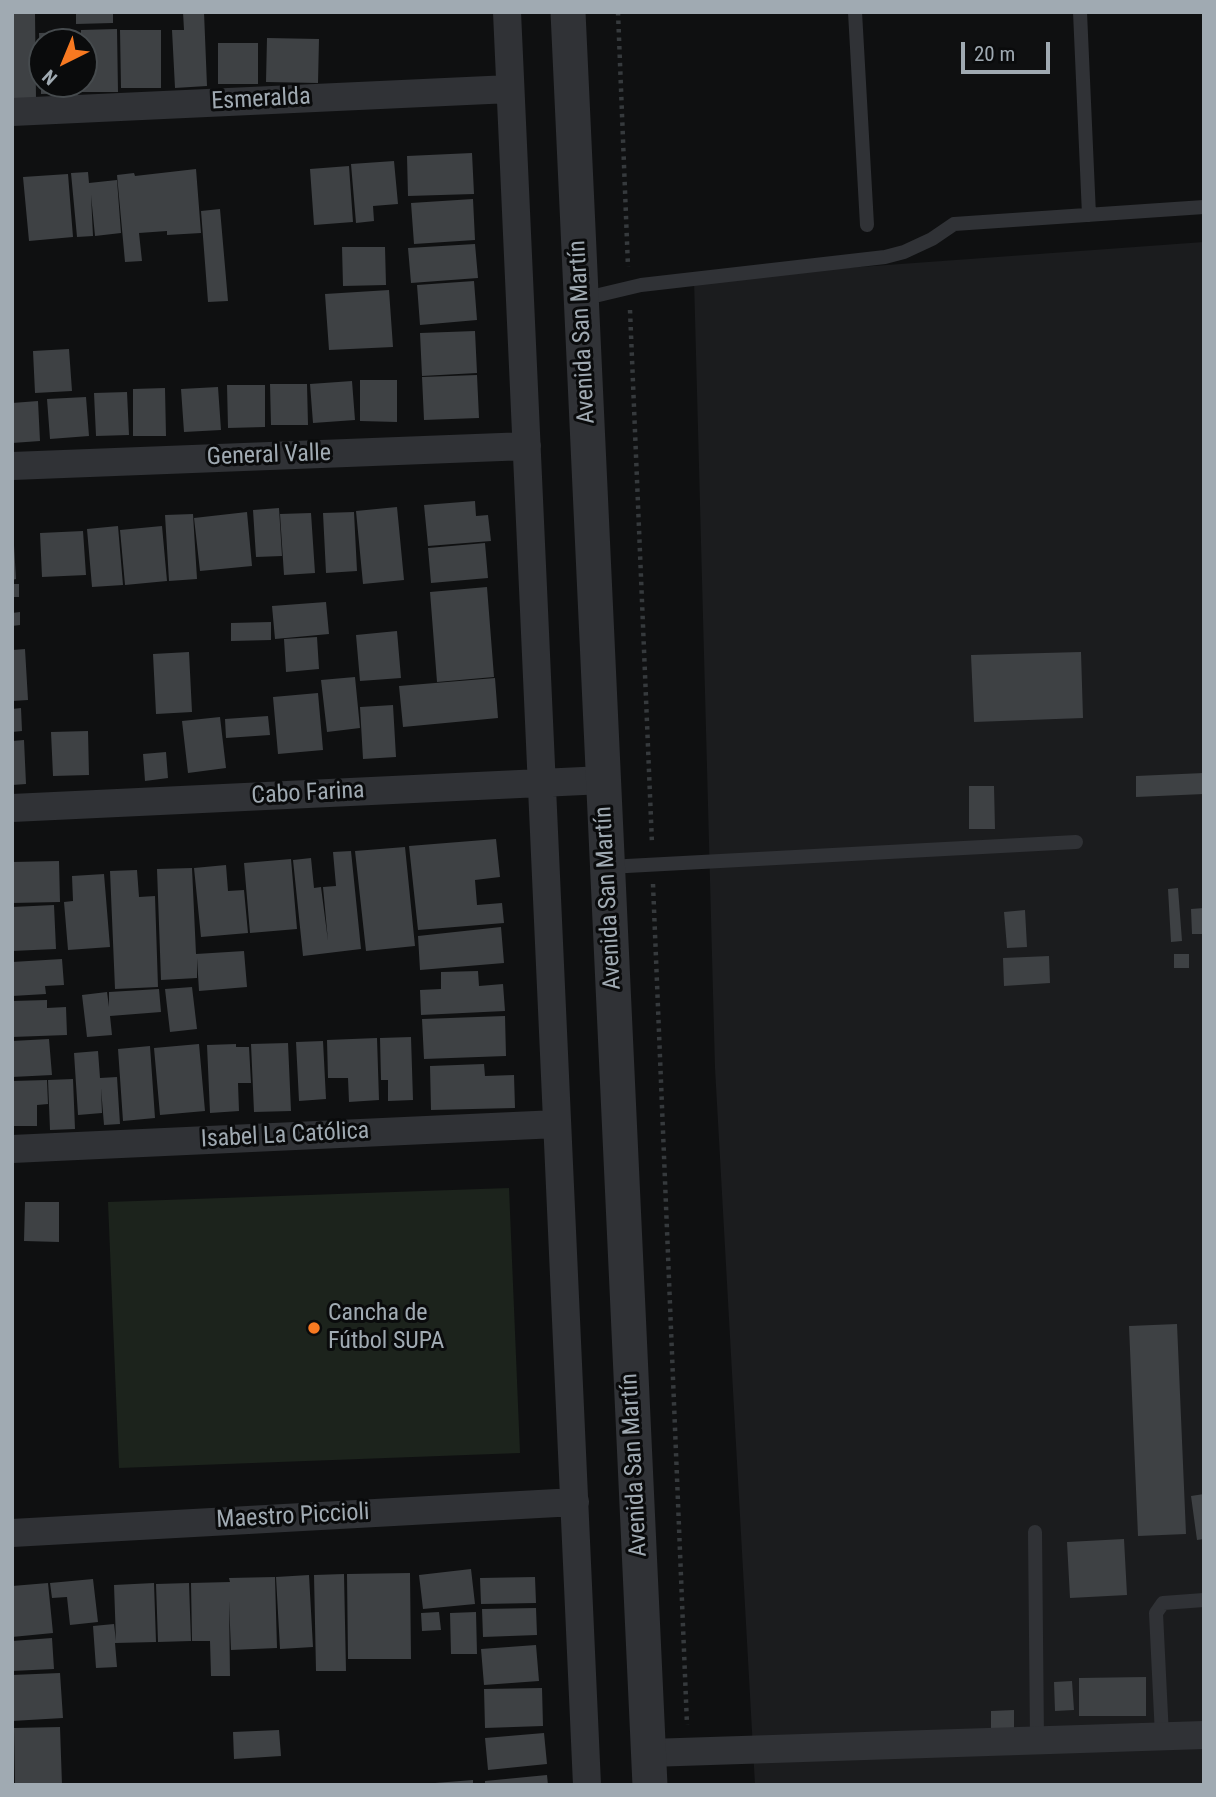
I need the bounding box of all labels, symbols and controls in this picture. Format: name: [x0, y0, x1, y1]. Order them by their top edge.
north arrow: [28, 28, 98, 98]
scale bar: [964, 28, 1053, 72]
text: 20 m: [974, 42, 1015, 66]
text: N: [38, 65, 62, 90]
street label: Esmeralda: [211, 83, 311, 117]
street label: Avenida San Martín: [564, 240, 602, 424]
street label: General Valle: [206, 439, 332, 473]
street label: Cabo Farina: [251, 777, 365, 811]
street label: Avenida San Martín: [590, 806, 628, 990]
street label: Isabel La Católica: [200, 1117, 370, 1155]
place label: Cancha de Fútbol SUPA: [328, 1300, 444, 1356]
marker: Cancha de Fútbol SUPA: [306, 1320, 322, 1336]
street label: Avenida San Martín: [616, 1373, 654, 1557]
street label: Maestro Piccioli: [216, 1499, 370, 1535]

